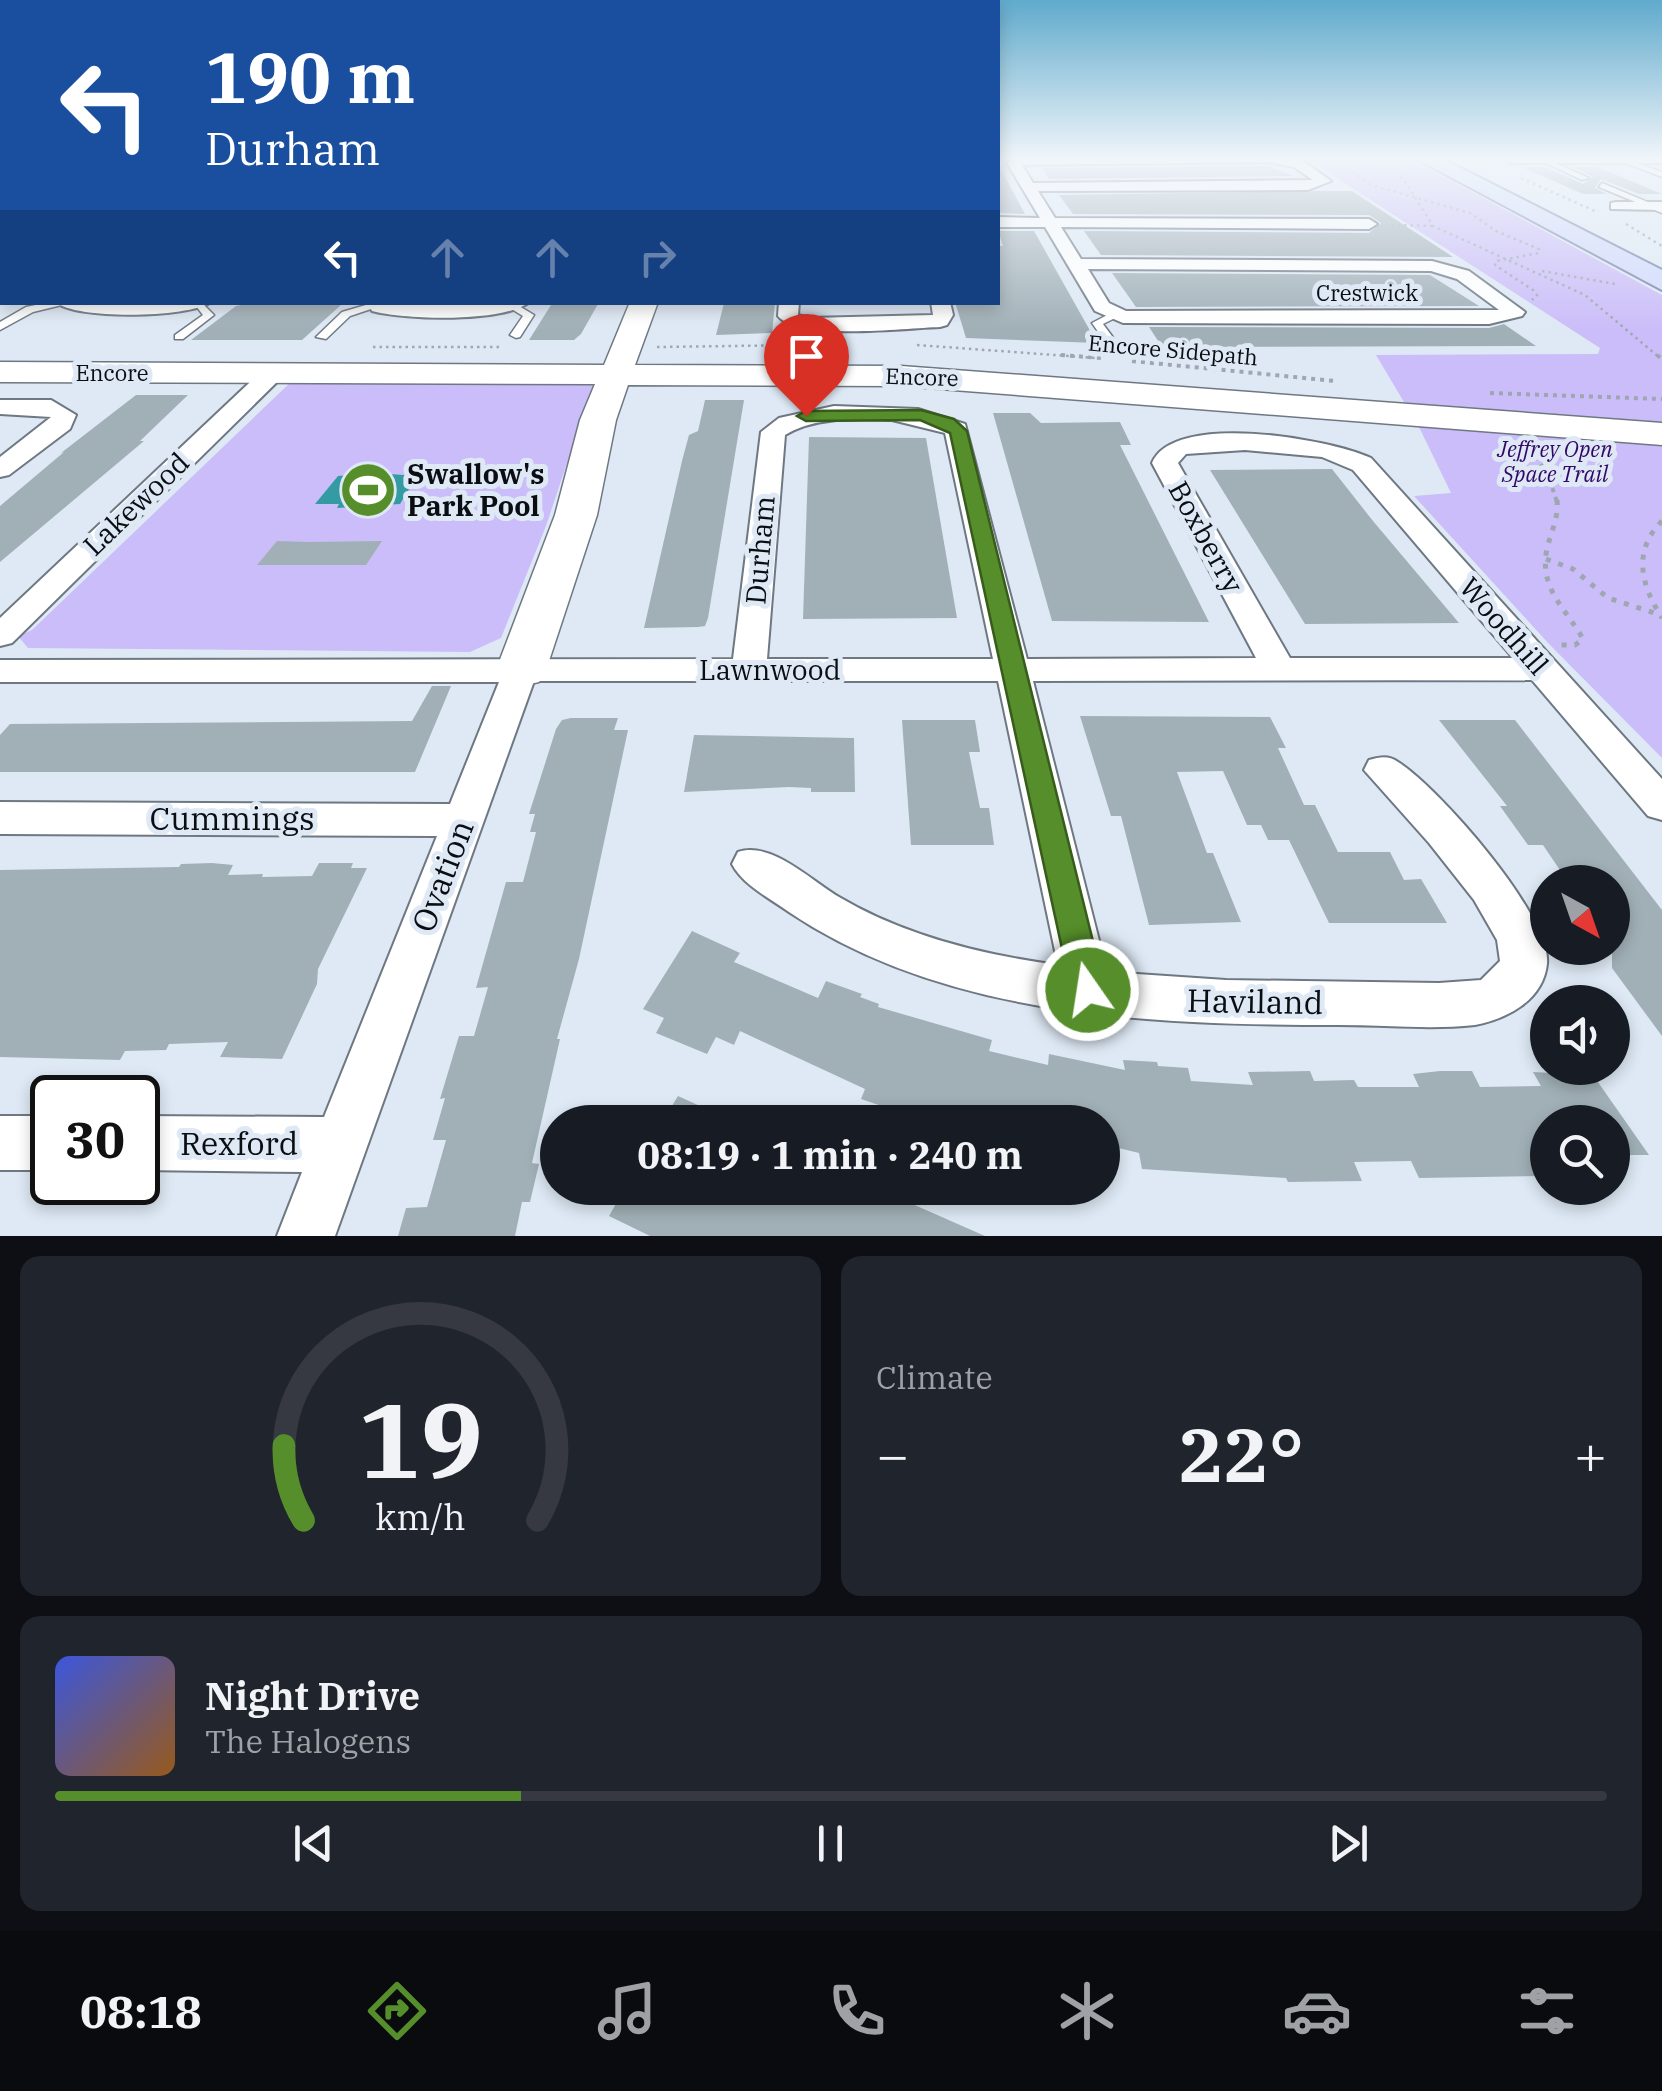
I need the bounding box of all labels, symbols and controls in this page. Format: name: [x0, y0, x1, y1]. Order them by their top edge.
text: 190 m: [205, 31, 415, 122]
icon: left: [40, 40, 170, 170]
text: Durham: [205, 119, 380, 177]
icon: left: [315, 230, 370, 285]
icon: ahead: [420, 230, 475, 285]
icon: ahead: [525, 230, 580, 285]
icon: right: [630, 230, 685, 285]
street label: Crestwick: [1316, 278, 1418, 307]
pin: [764, 314, 849, 417]
street label: Encore Sidepath: [1087, 328, 1259, 371]
icon: arrive: [779, 329, 834, 384]
street label: Encore: [75, 358, 149, 387]
street label: Encore: [885, 361, 959, 392]
park label: Jeffrey Open Space Trail: [1496, 434, 1613, 488]
street label: Lakewood: [75, 444, 197, 563]
place label: Swallow's Park Pool: [407, 455, 545, 524]
sports icon: Swallow's Park Pool: [338, 460, 398, 520]
street label: Boxberry: [1161, 474, 1252, 599]
street label: Durham: [736, 494, 783, 606]
street label: Woodhill: [1452, 569, 1557, 682]
street label: Lawnwood: [699, 651, 841, 688]
street label: Cummings: [149, 797, 315, 839]
street label: Ovation: [402, 814, 483, 938]
north arrow: [1530, 865, 1630, 965]
map controls: [1530, 865, 1630, 1205]
position arrow: [1036, 938, 1140, 1042]
street label: Haviland: [1186, 979, 1324, 1023]
button: sound: [1530, 985, 1630, 1085]
speed limit sign: 30: [30, 1075, 160, 1205]
button: search: [1530, 1105, 1630, 1205]
street label: Rexford: [180, 1122, 298, 1164]
text: 08:19 · 1 min · 240 m: [637, 1130, 1023, 1179]
text: Climate: [876, 1356, 993, 1398]
text: 19: [358, 1371, 483, 1507]
text: 22°: [1179, 1405, 1304, 1503]
text: −: [876, 1419, 909, 1490]
text: +: [1574, 1419, 1607, 1490]
text: km/h: [375, 1493, 466, 1540]
text: Night Drive: [205, 1671, 420, 1720]
text: The Halogens: [205, 1720, 411, 1762]
icon: previous: [286, 1816, 341, 1871]
icon: pause: [803, 1816, 858, 1871]
icon: next: [1321, 1816, 1376, 1871]
icon: directions: [362, 1976, 432, 2046]
icon: music: [592, 1976, 662, 2046]
icon: phone: [822, 1976, 892, 2046]
icon: climate: [1052, 1976, 1122, 2046]
icon: car: [1282, 1976, 1352, 2046]
icon: filters: [1512, 1976, 1582, 2046]
text: 08:18: [80, 1982, 202, 2040]

